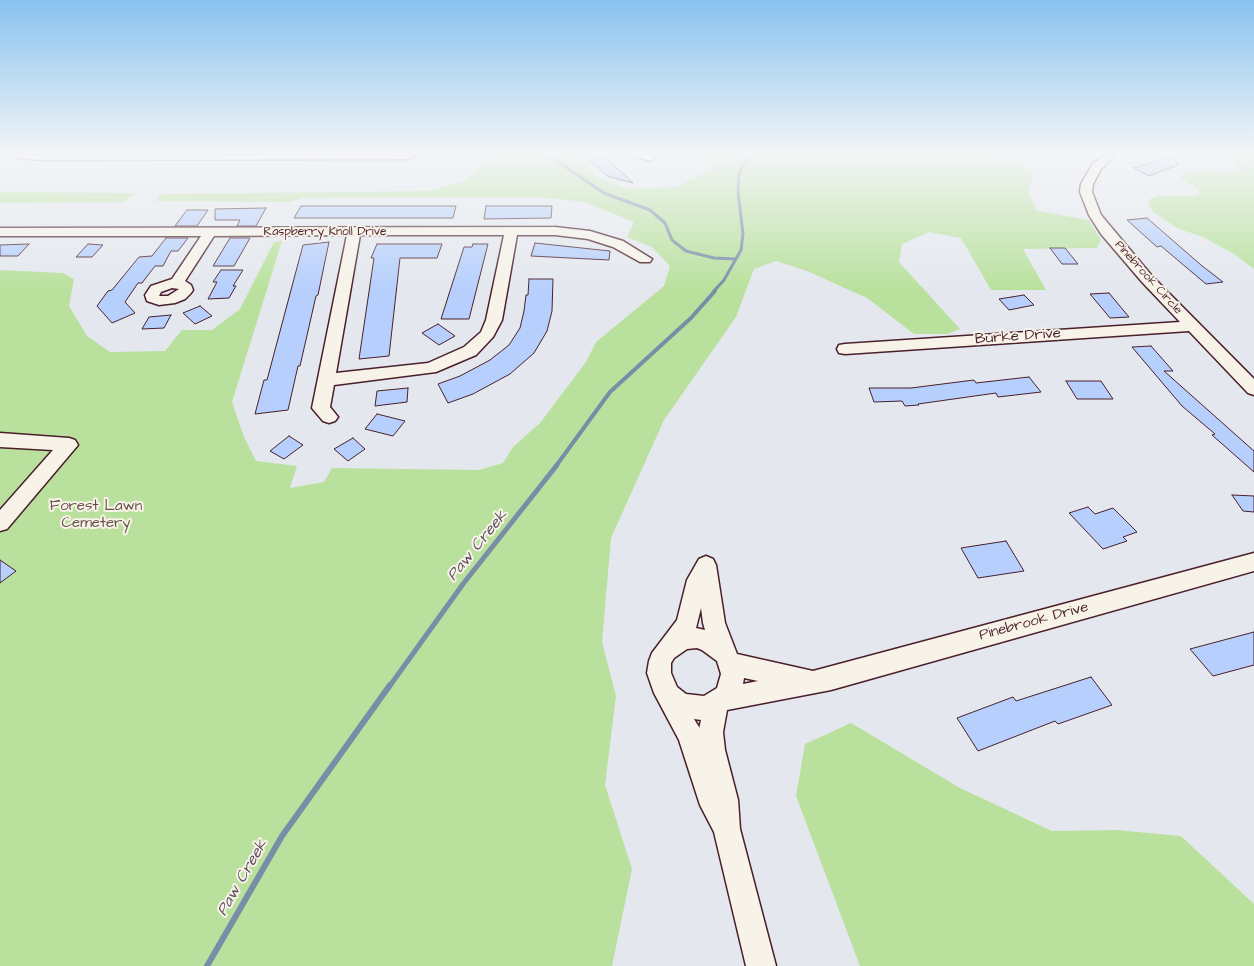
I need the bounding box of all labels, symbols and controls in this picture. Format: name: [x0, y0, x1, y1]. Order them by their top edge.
street label: Raspberry Knoll Drive: [264, 225, 386, 239]
street label: Pinebrook Circle: [1111, 238, 1185, 318]
street label: Burke Drive: [974, 325, 1062, 349]
park label: Forest Lawn Cemetery: [50, 498, 142, 533]
water label: Paw Creek: [444, 507, 512, 585]
street label: Pinebrook Drive: [977, 599, 1091, 645]
water label: Paw Creek: [213, 836, 273, 920]

